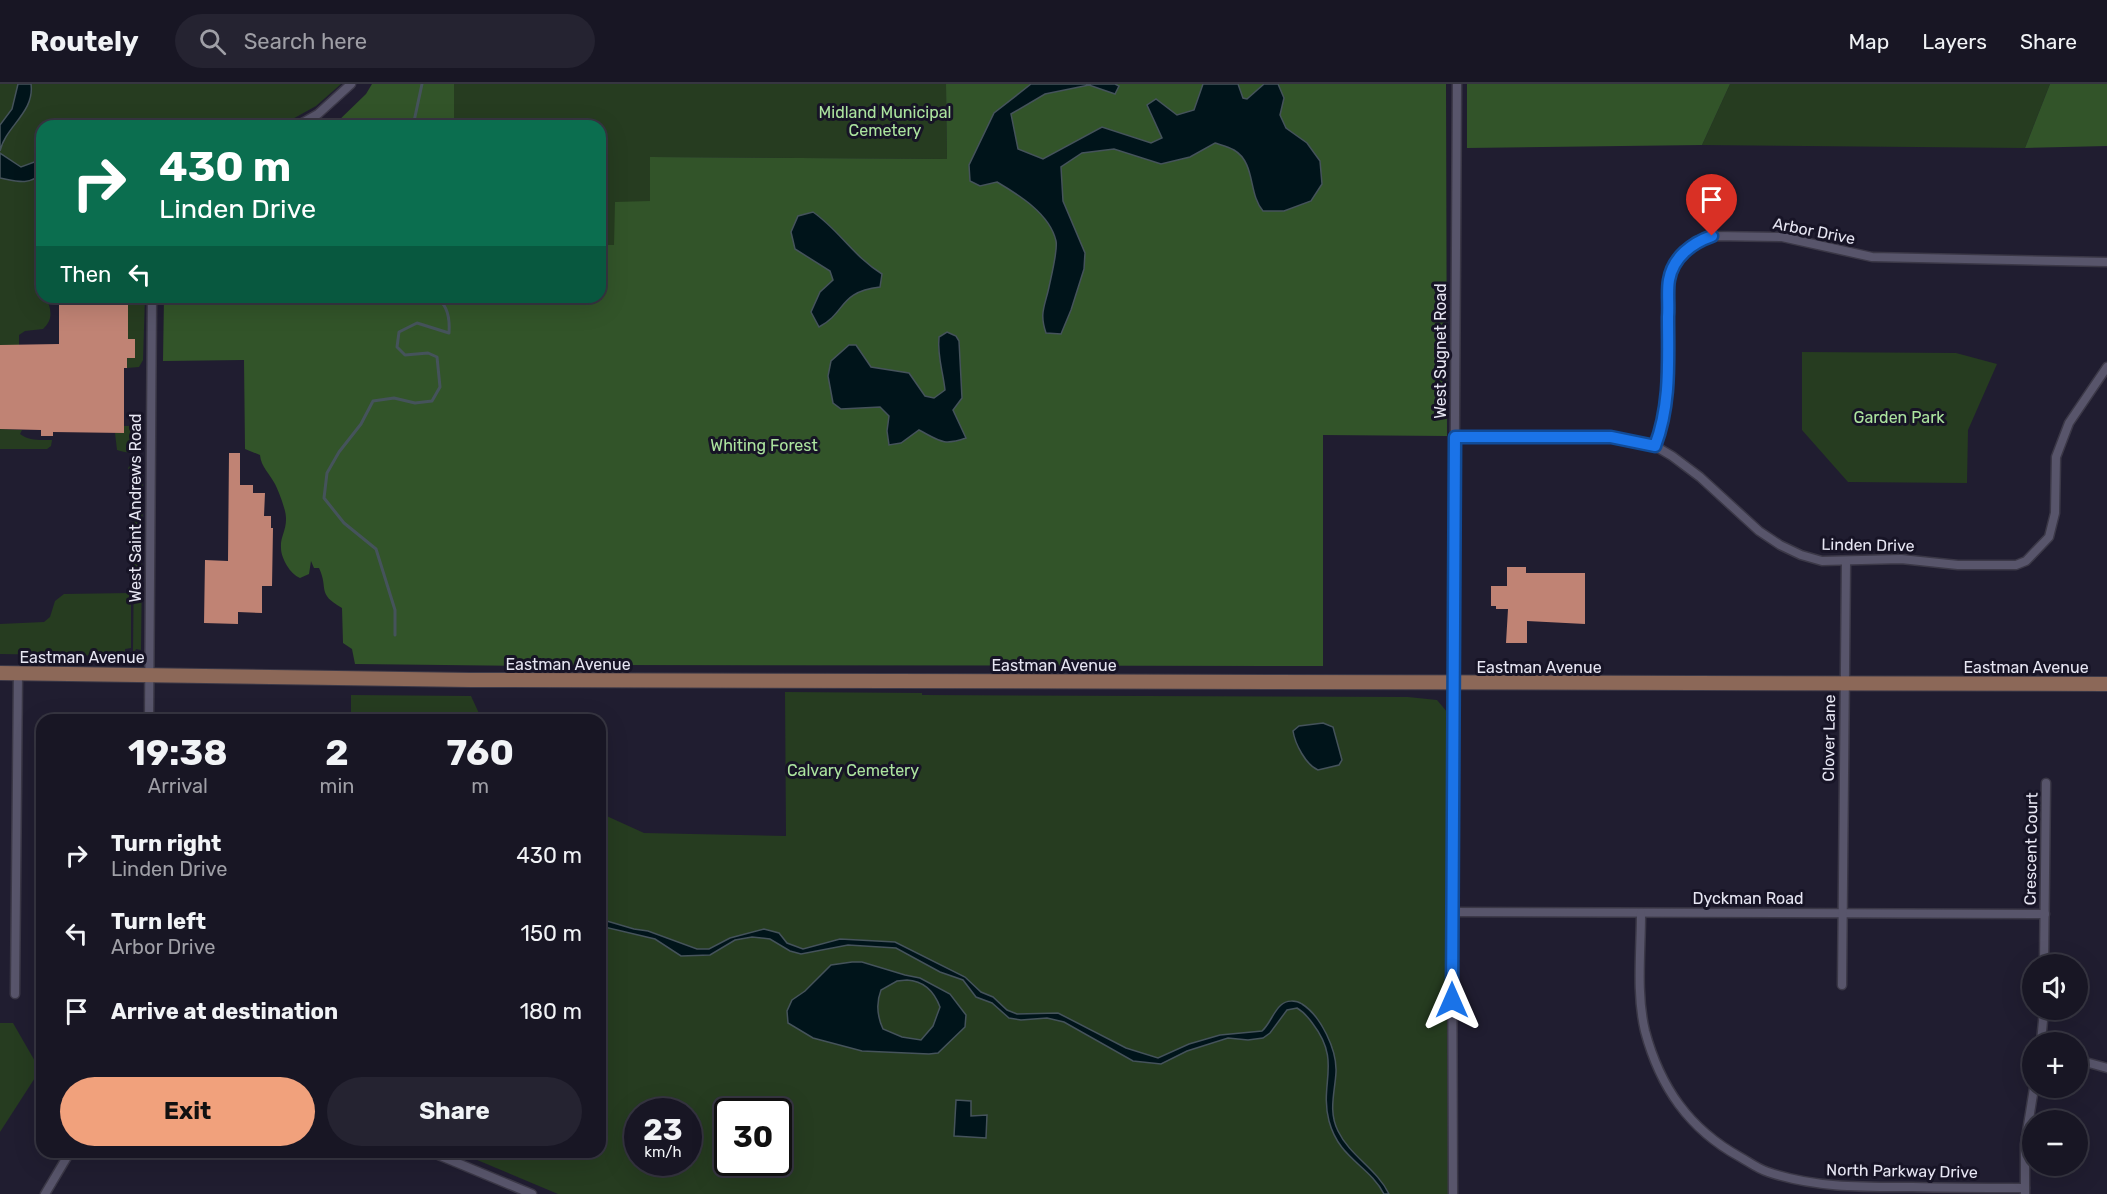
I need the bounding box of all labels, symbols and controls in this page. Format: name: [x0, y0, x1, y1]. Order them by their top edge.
search box: [175, 14, 595, 68]
text: Routely: [30, 25, 139, 58]
icon: search: [196, 25, 229, 58]
text: Search here: [244, 28, 367, 55]
text: Map: [1848, 29, 1889, 54]
text: Layers: [1922, 29, 1987, 54]
text: Share: [2020, 29, 2077, 54]
park label: Midland Municipal Cemetery: [819, 103, 951, 140]
text: 430 m: [159, 142, 291, 192]
icon: right: [60, 144, 138, 222]
pin: [1686, 174, 1737, 236]
icon: arrive: [1695, 183, 1728, 216]
text: Linden Drive: [159, 193, 316, 225]
street label: Arbor Drive: [1771, 214, 1857, 248]
icon: left: [123, 258, 156, 291]
text: Then: [60, 261, 111, 288]
street label: West Sugnet Road: [1431, 283, 1450, 419]
park label: Garden Park: [1853, 408, 1945, 427]
street label: West Saint Andrews Road: [126, 414, 145, 602]
park label: Whiting Forest: [710, 436, 818, 455]
street label: Linden Drive: [1821, 535, 1915, 555]
street label: Eastman Avenue: [19, 648, 145, 667]
street label: Eastman Avenue: [505, 655, 631, 674]
street label: Eastman Avenue: [991, 656, 1117, 675]
street label: Eastman Avenue: [1476, 658, 1602, 677]
street label: Eastman Avenue: [1963, 658, 2089, 677]
street label: Clover Lane: [1819, 694, 1839, 782]
text: 19:38: [128, 731, 228, 774]
text: 2: [325, 731, 349, 774]
text: 760: [446, 731, 514, 774]
park label: Calvary Cemetery: [787, 761, 919, 780]
text: Arrival: [148, 774, 208, 798]
text: min: [320, 774, 354, 798]
text: m: [471, 774, 489, 798]
street label: Crescent Court: [2021, 792, 2041, 906]
text: Turn right: [111, 830, 221, 857]
icon: right: [60, 839, 93, 872]
text: 430 m: [516, 842, 582, 869]
text: Linden Drive: [111, 857, 227, 881]
street label: Dyckman Road: [1692, 889, 1804, 908]
text: Turn left: [111, 908, 206, 935]
icon: left: [60, 917, 93, 950]
text: 150 m: [521, 920, 582, 947]
text: Arbor Drive: [111, 935, 216, 959]
map controls: [2022, 954, 2088, 1176]
button: sound: [2022, 954, 2088, 1020]
position arrow: [1420, 968, 1484, 1032]
icon: arrive: [60, 995, 93, 1028]
text: Arrive at destination: [111, 998, 338, 1025]
text: 180 m: [520, 998, 582, 1025]
button: +: [2022, 1032, 2088, 1098]
button: Exit: [60, 1077, 315, 1146]
button: Share: [327, 1077, 582, 1146]
speed limit sign: 30: [714, 1098, 792, 1176]
button: −: [2022, 1110, 2088, 1176]
text: 23: [643, 1112, 683, 1148]
text: km/h: [644, 1143, 682, 1161]
street label: North Parkway Drive: [1826, 1160, 1978, 1182]

